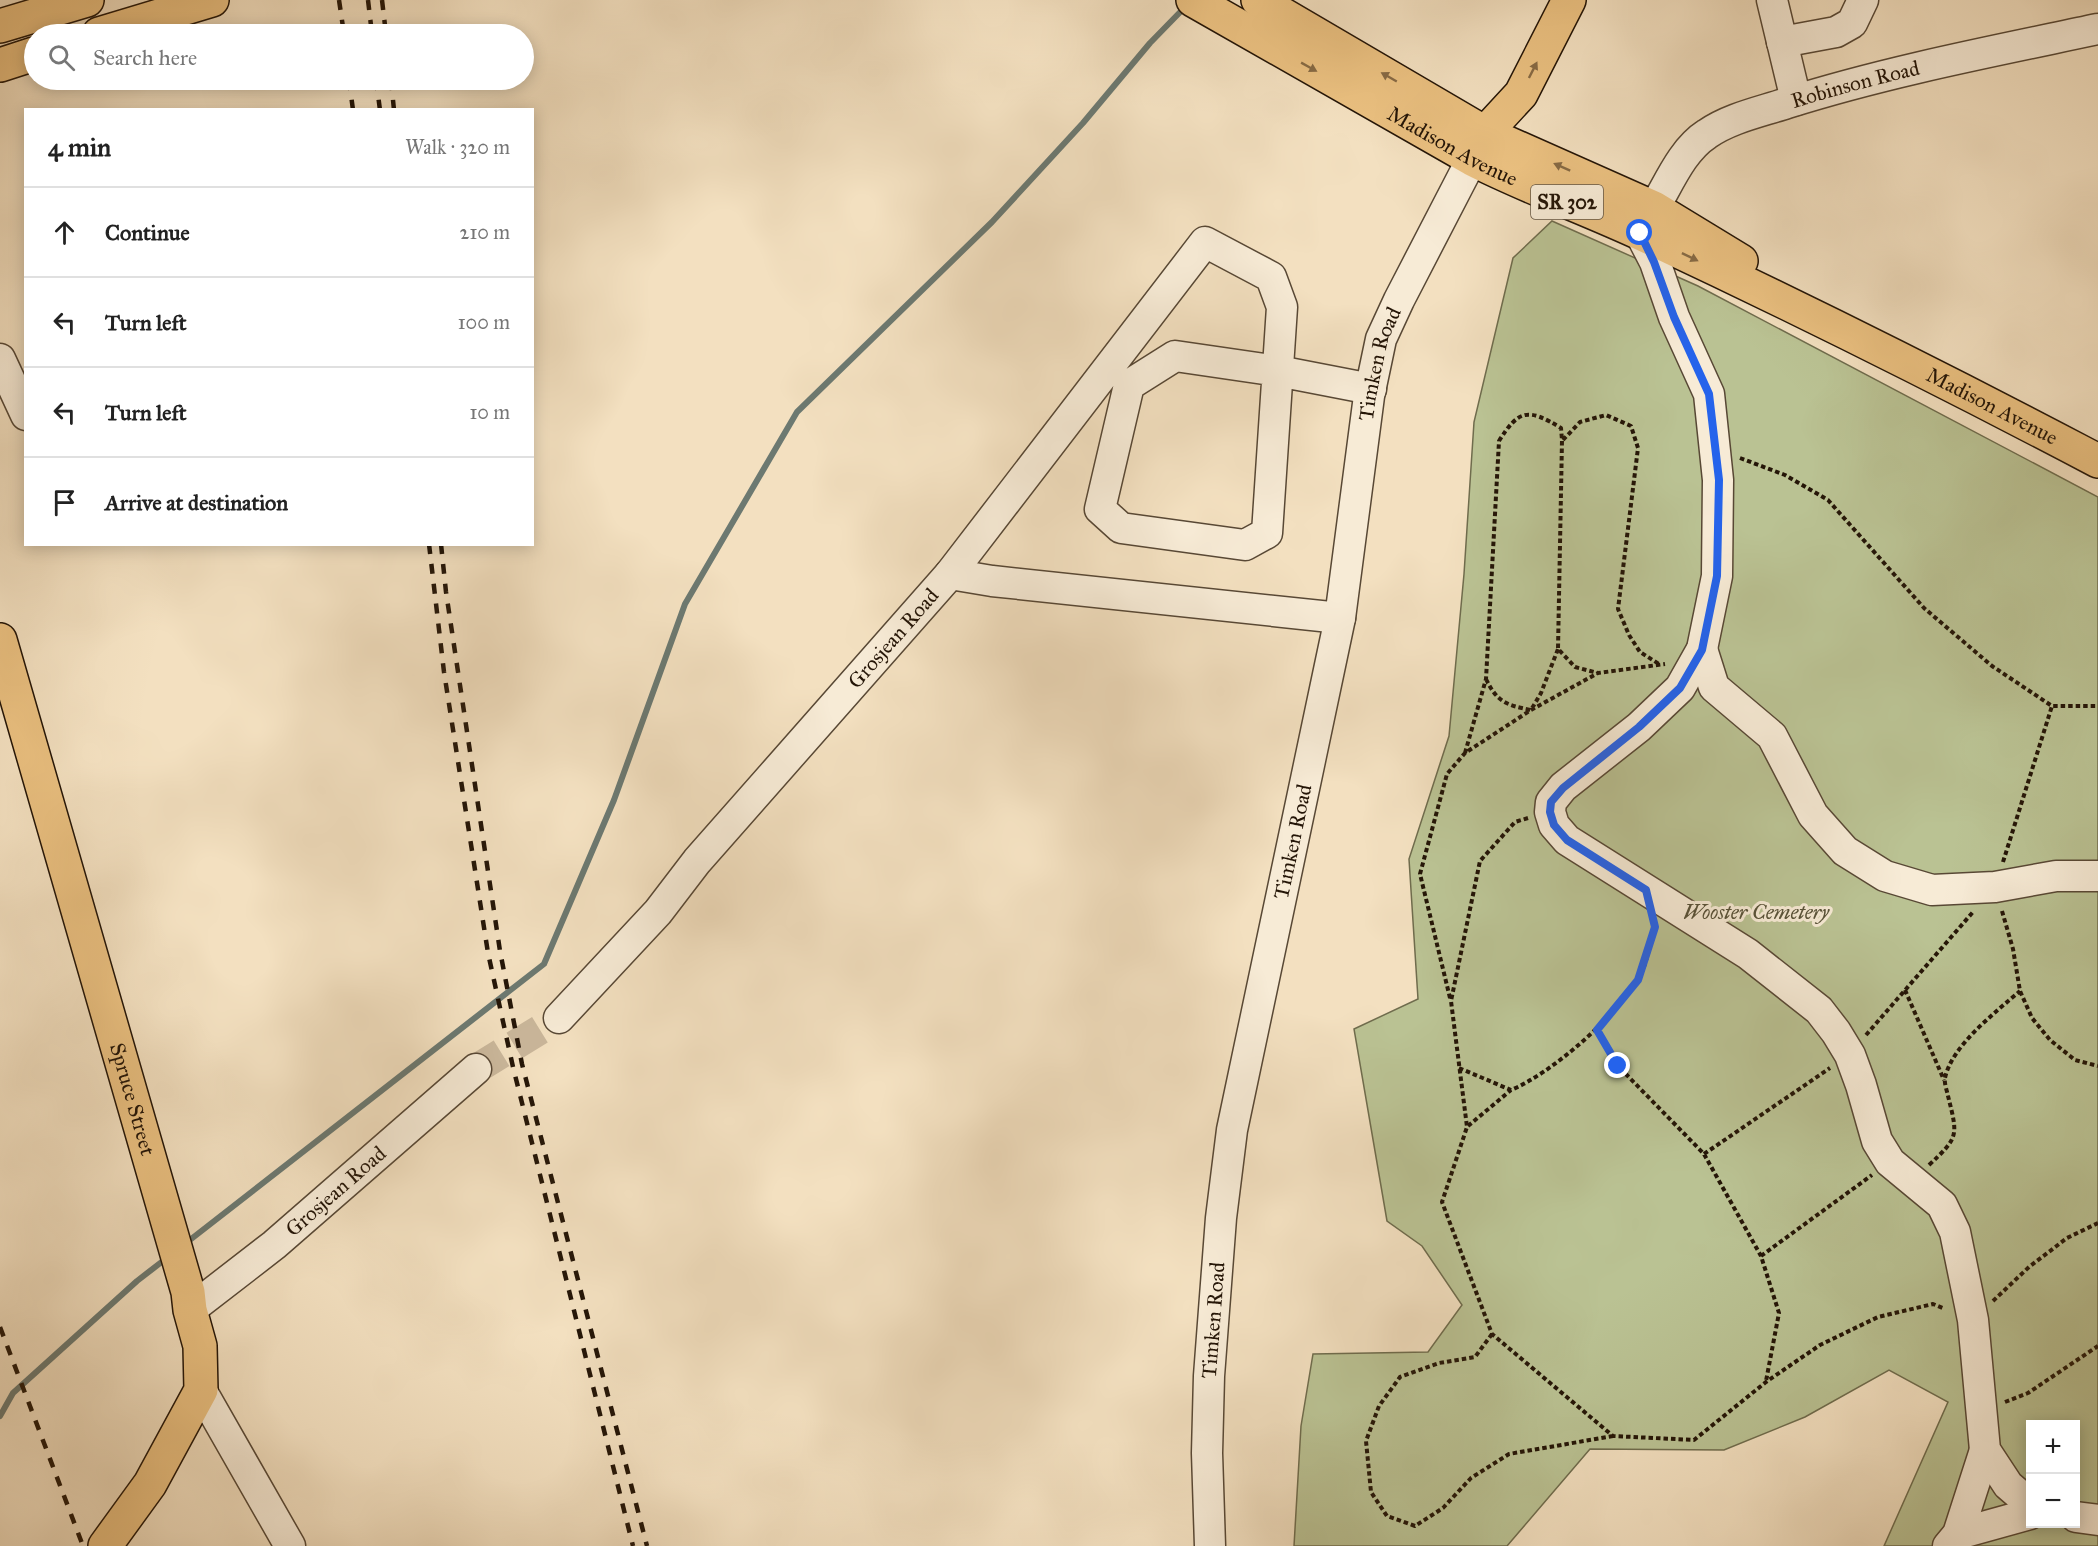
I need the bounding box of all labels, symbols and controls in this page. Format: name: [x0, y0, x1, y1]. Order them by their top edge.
search box: [24, 24, 534, 90]
icon: search: [45, 41, 78, 74]
text: Search here: [93, 44, 197, 71]
street label: Robinson Road: [1788, 55, 1923, 114]
one-way arrow: [1528, 61, 1538, 78]
one-way arrow: [1301, 62, 1317, 73]
one-way arrow: [1380, 72, 1397, 82]
street label: Madison Avenue: [1383, 101, 1522, 192]
text: 4 min: [48, 131, 111, 163]
text: Walk · 320 m: [405, 135, 510, 159]
one-way arrow: [1553, 162, 1570, 171]
road number: SR 302: [1531, 185, 1603, 219]
icon: ahead: [48, 216, 81, 249]
text: Continue: [105, 219, 190, 246]
route start: [1626, 219, 1652, 245]
text: 210 m: [460, 220, 510, 244]
one-way arrow: [1681, 253, 1698, 262]
street label: Timken Road: [1353, 302, 1407, 422]
icon: left: [48, 306, 81, 339]
text: Turn left: [105, 309, 187, 336]
text: 100 m: [458, 310, 510, 334]
street label: Madison Avenue: [1922, 362, 2062, 451]
icon: left: [48, 396, 81, 429]
text: Turn left: [105, 399, 187, 426]
text: 10 m: [469, 400, 510, 424]
icon: arrive: [48, 486, 81, 519]
text: Arrive at destination: [105, 489, 288, 516]
street label: Grosjean Road: [842, 583, 945, 694]
street label: Timken Road: [1268, 781, 1318, 901]
park label: Wooster Cemetery: [1683, 899, 1830, 925]
street label: Spruce Street: [104, 1040, 161, 1159]
route end: [1604, 1052, 1630, 1078]
street label: Grosjean Road: [280, 1140, 392, 1242]
street label: Timken Road: [1196, 1261, 1231, 1379]
map controls: [2026, 1420, 2080, 1528]
button: +: [2026, 1420, 2080, 1474]
button: −: [2026, 1474, 2080, 1528]

